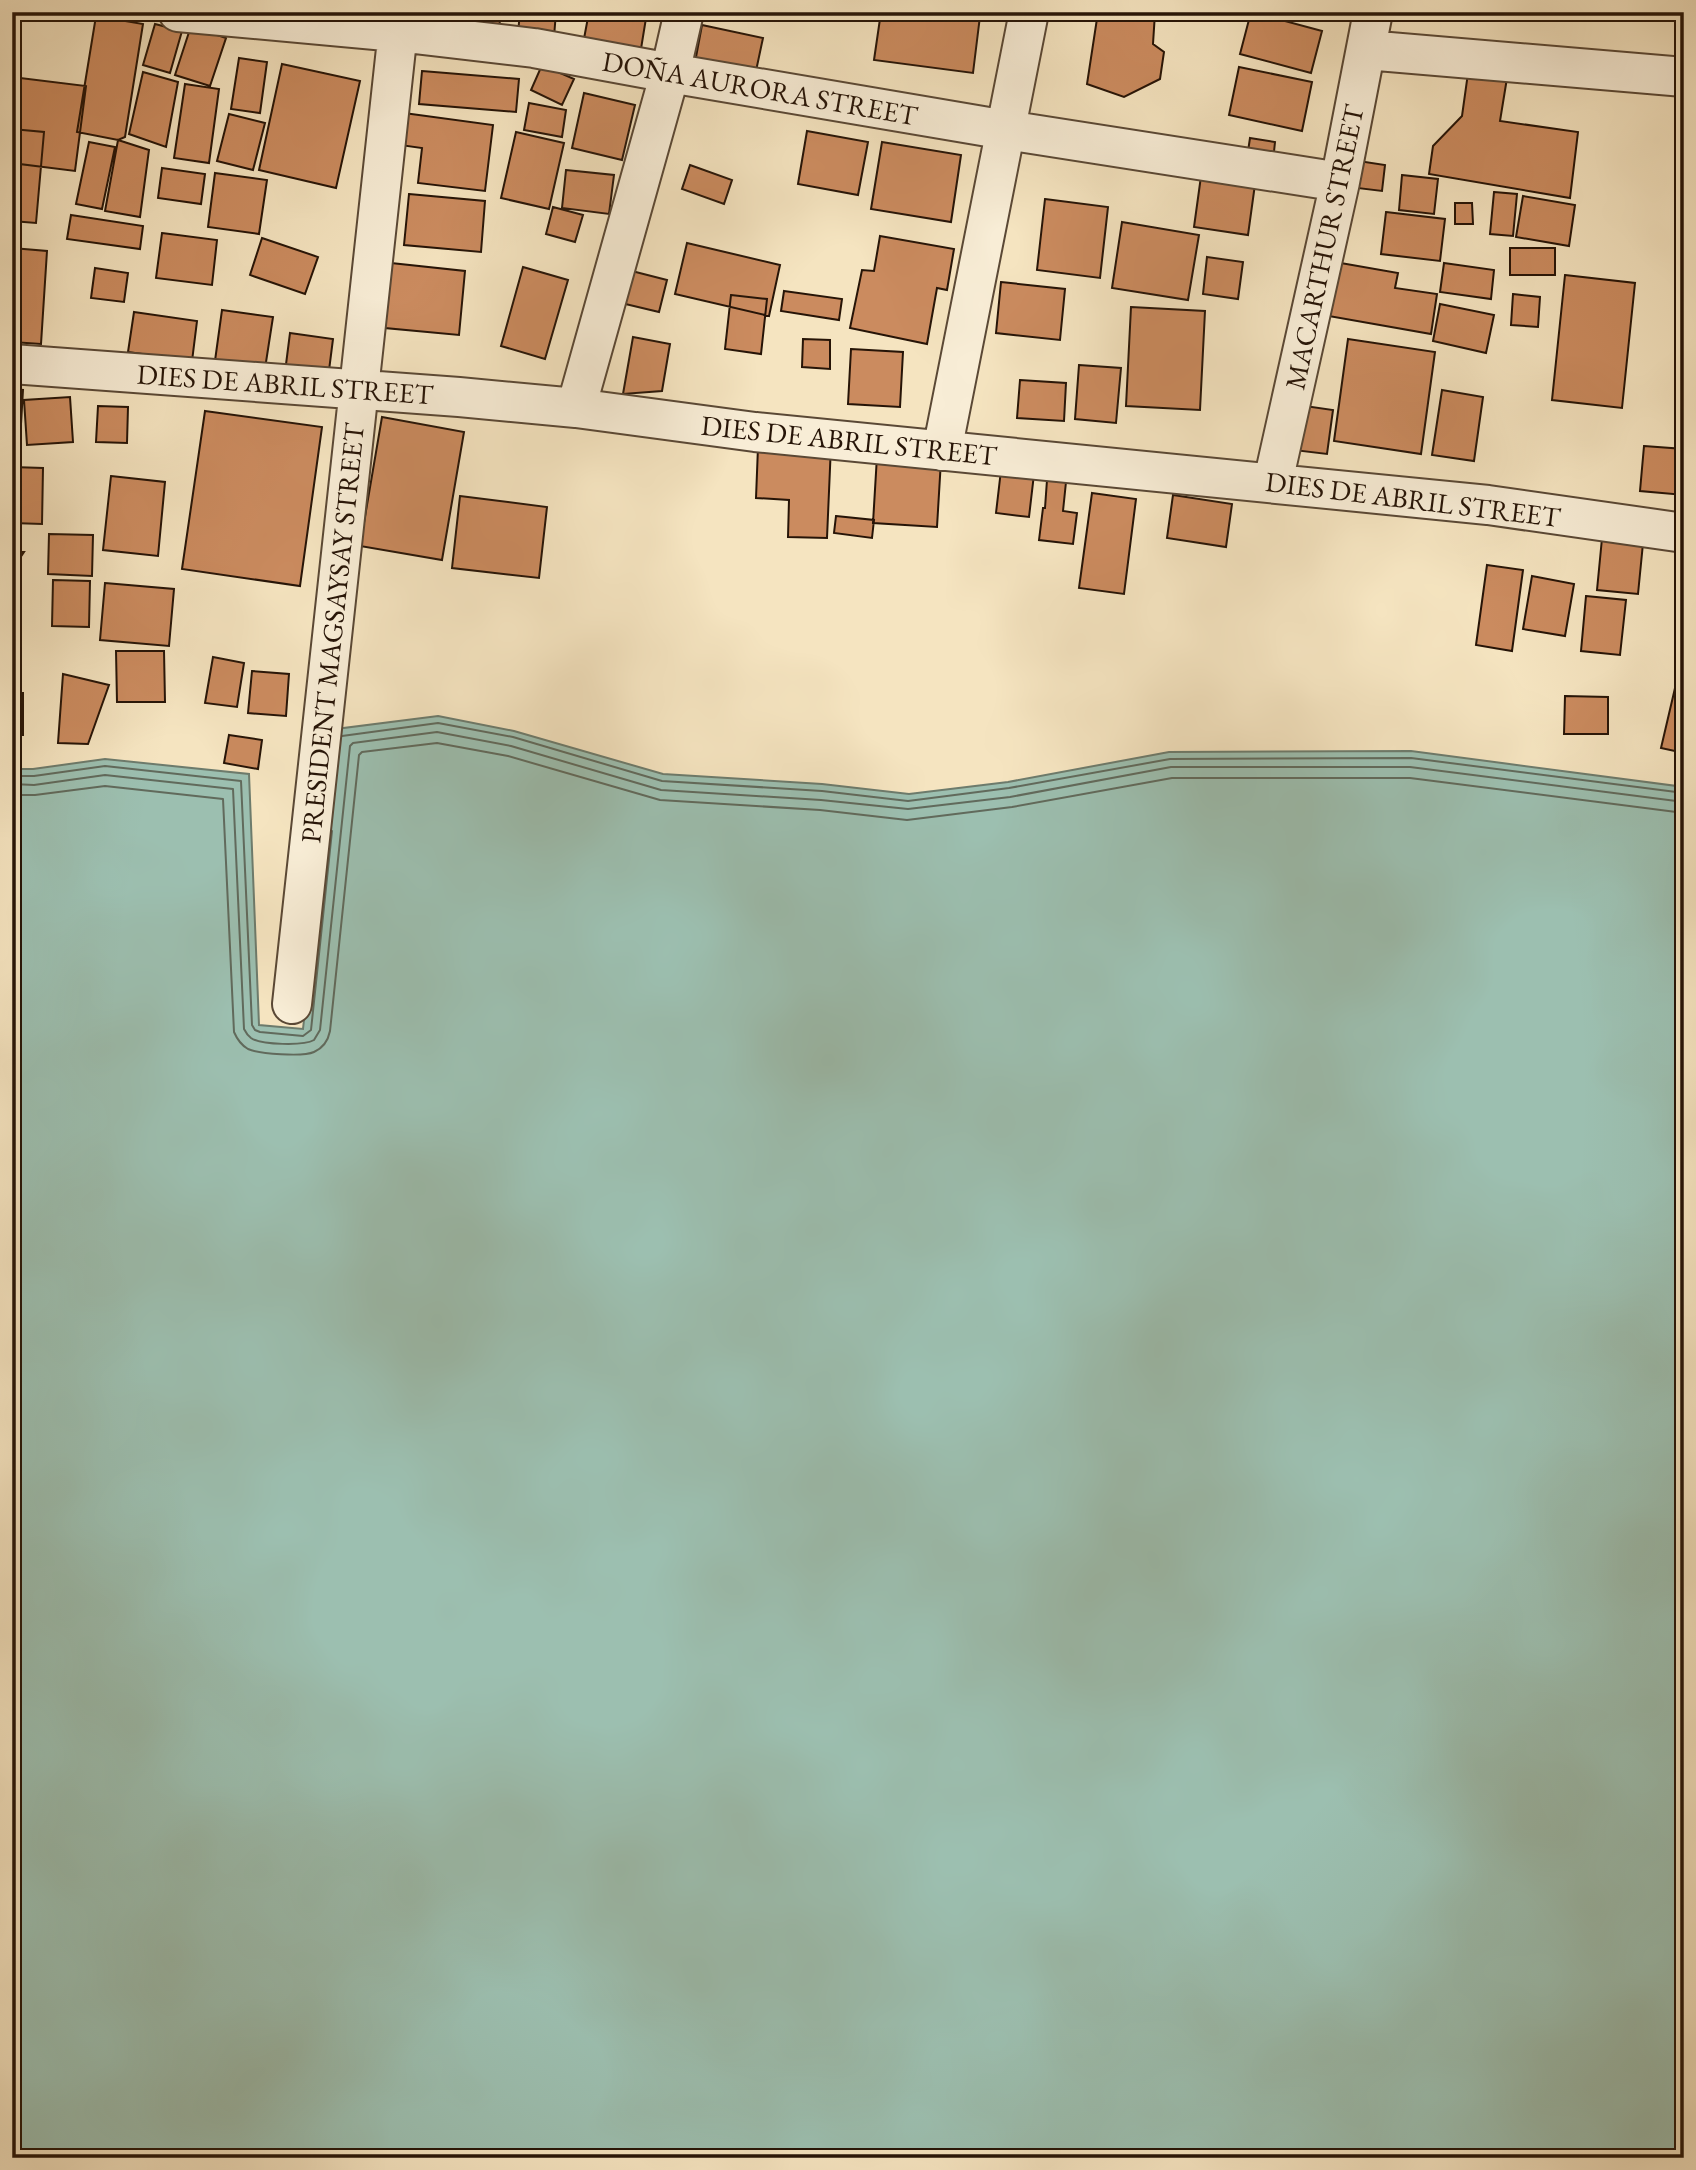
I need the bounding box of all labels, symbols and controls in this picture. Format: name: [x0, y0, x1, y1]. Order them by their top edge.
street label: DOÑA AURORA STREET: [600, 43, 921, 133]
street label: MACARTHUR STREET: [1276, 101, 1372, 393]
street label: DIES DE ABRIL STREET: [136, 356, 435, 412]
street label: DIES DE ABRIL STREET: [699, 407, 999, 473]
street label: PRESIDENT MAGSAYSAY STREET: [292, 421, 372, 845]
street label: DIES DE ABRIL STREET: [1263, 463, 1563, 535]

